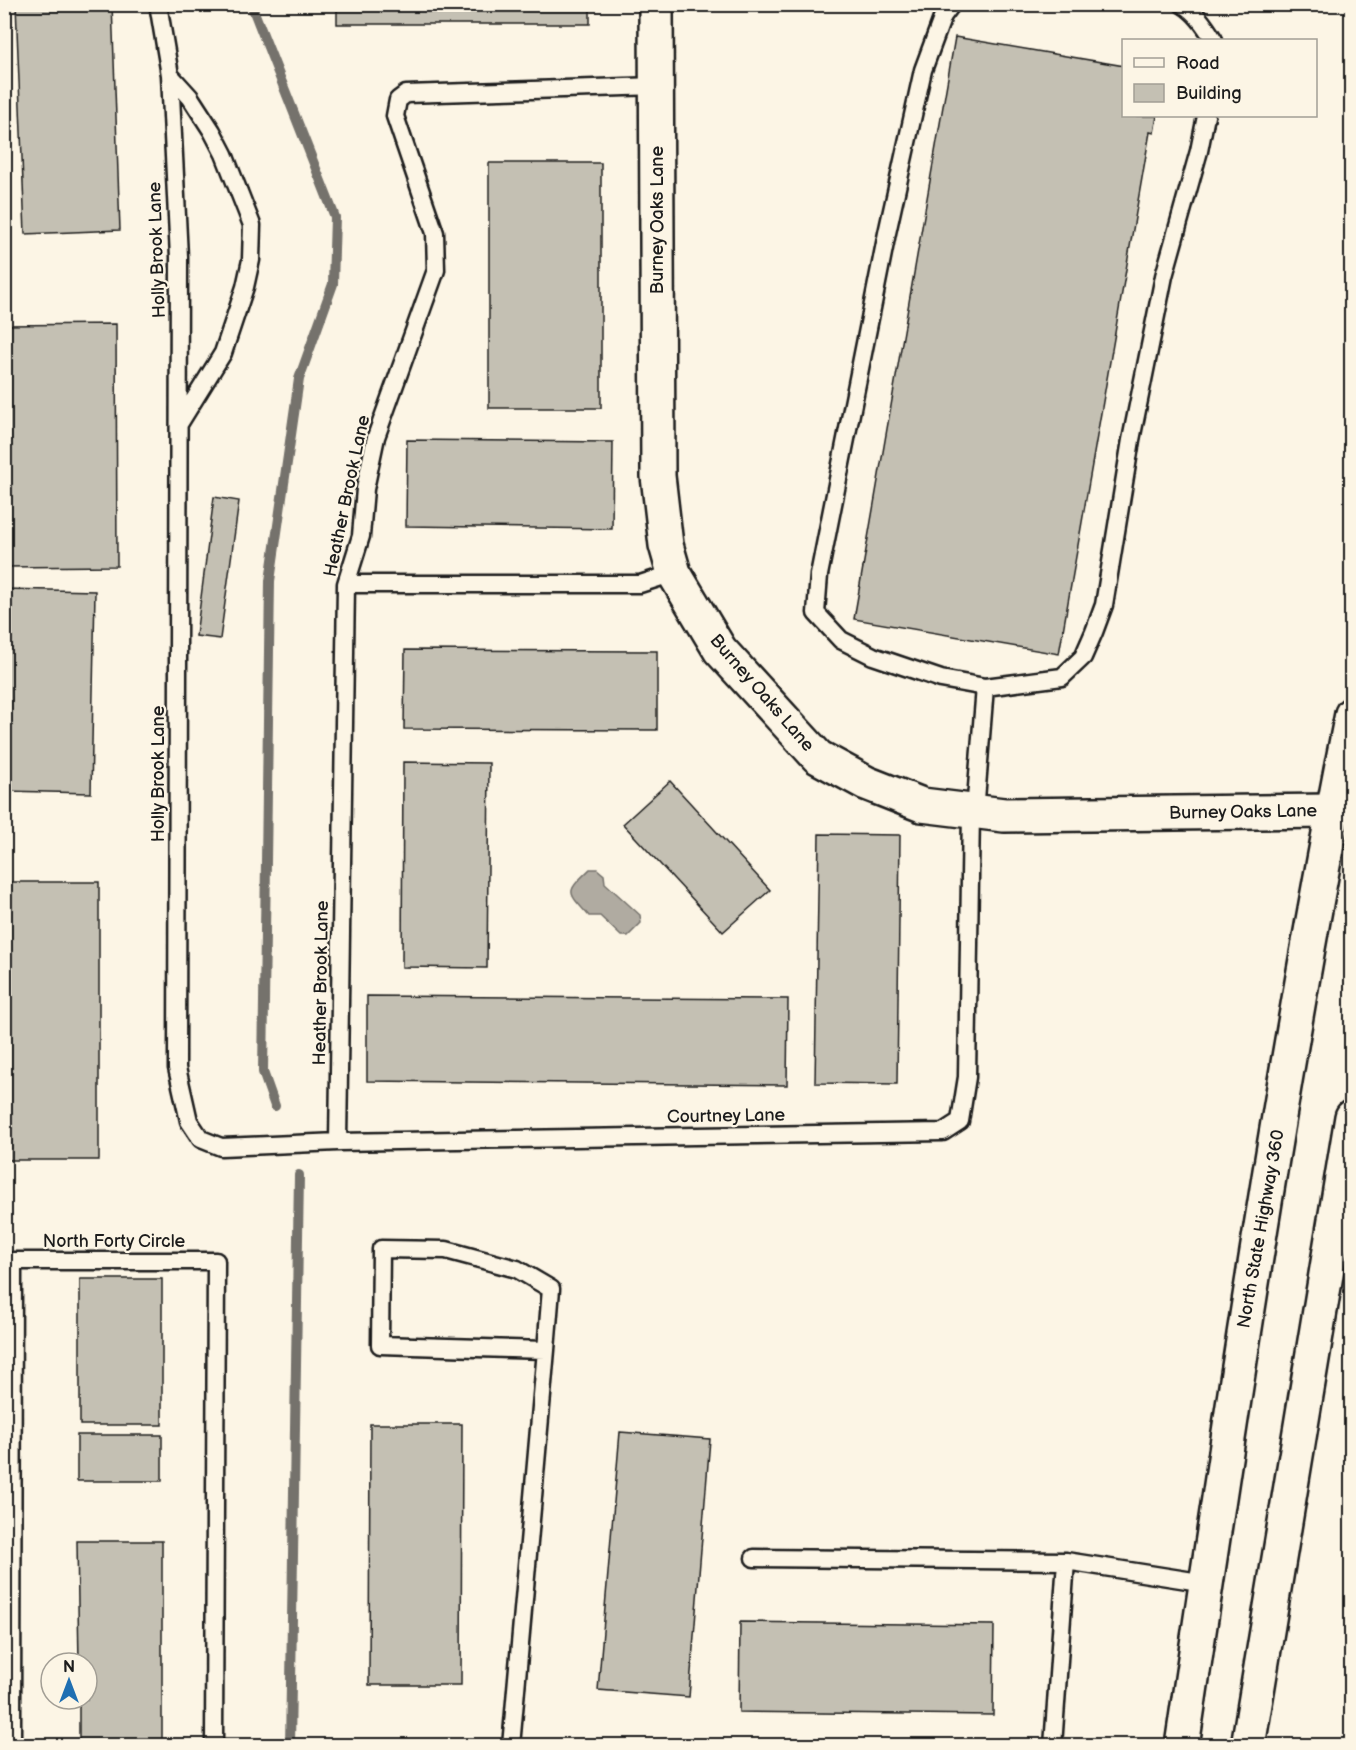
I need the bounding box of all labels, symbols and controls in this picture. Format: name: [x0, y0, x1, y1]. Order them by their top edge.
legend: [1122, 39, 1317, 117]
text: Road: [1176, 53, 1220, 74]
text: Building: [1176, 83, 1242, 104]
street label: Burney Oaks Lane: [647, 145, 668, 294]
street label: Holly Brook Lane: [144, 181, 170, 319]
street label: Heather Brook Lane: [320, 413, 374, 579]
street label: Burney Oaks Lane: [705, 630, 819, 756]
street label: Holly Brook Lane: [148, 705, 169, 842]
street label: Burney Oaks Lane: [1169, 800, 1318, 824]
street label: Heather Brook Lane: [309, 900, 333, 1066]
street label: Courtney Lane: [667, 1104, 786, 1128]
street label: North State Highway 360: [1233, 1128, 1289, 1330]
street label: North Forty Circle: [43, 1231, 186, 1252]
north arrow: [39, 1651, 99, 1711]
text: N: [63, 1658, 75, 1677]

